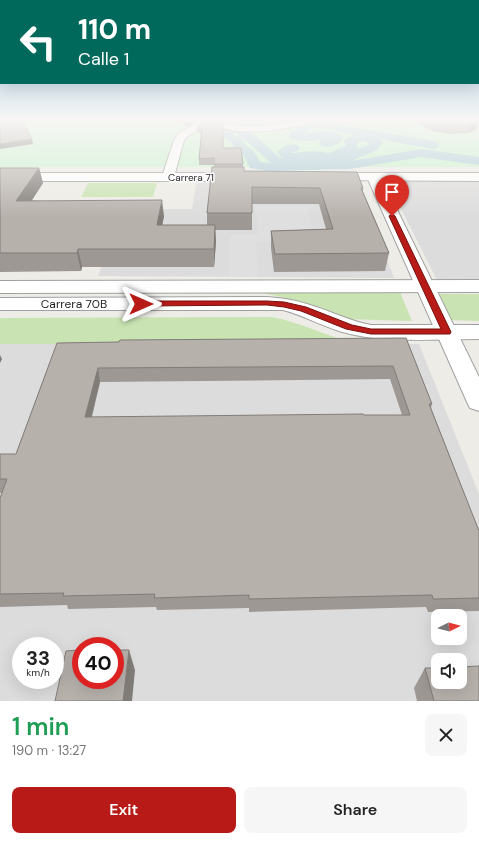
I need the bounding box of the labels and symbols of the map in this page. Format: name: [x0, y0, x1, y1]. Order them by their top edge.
street label: Carrera 71: [168, 171, 214, 184]
pin: [375, 175, 409, 216]
position arrow: [120, 283, 162, 325]
street label: Carrera 70B: [41, 296, 107, 312]
north arrow: [431, 609, 467, 645]
speed limit sign: 40: [72, 637, 124, 689]

